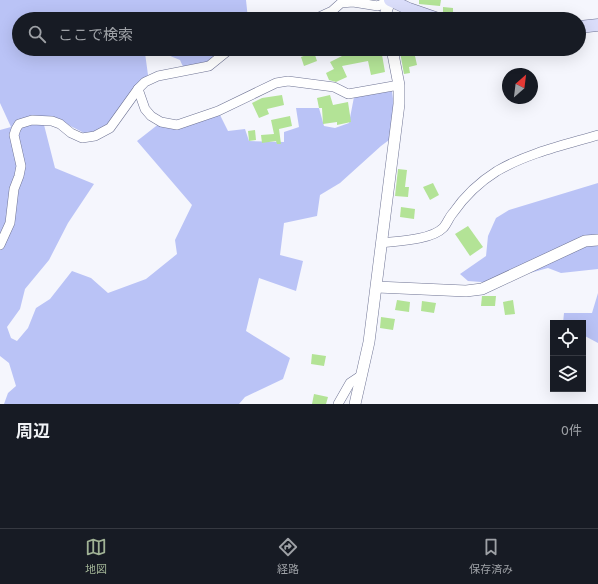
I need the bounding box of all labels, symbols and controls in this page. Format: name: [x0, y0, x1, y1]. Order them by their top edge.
search box: [12, 12, 586, 56]
icon: search: [26, 23, 48, 45]
text: ここで検索: [58, 27, 133, 46]
north arrow: [502, 68, 538, 104]
map controls: [550, 320, 586, 392]
button: locate: [550, 320, 586, 356]
button: layers: [550, 356, 586, 392]
text: 周辺: [16, 422, 50, 444]
text: 0件: [561, 424, 582, 440]
tab: 地図: [85, 536, 107, 577]
tab: 経路: [277, 536, 299, 577]
tab: 保存済み: [469, 536, 513, 577]

